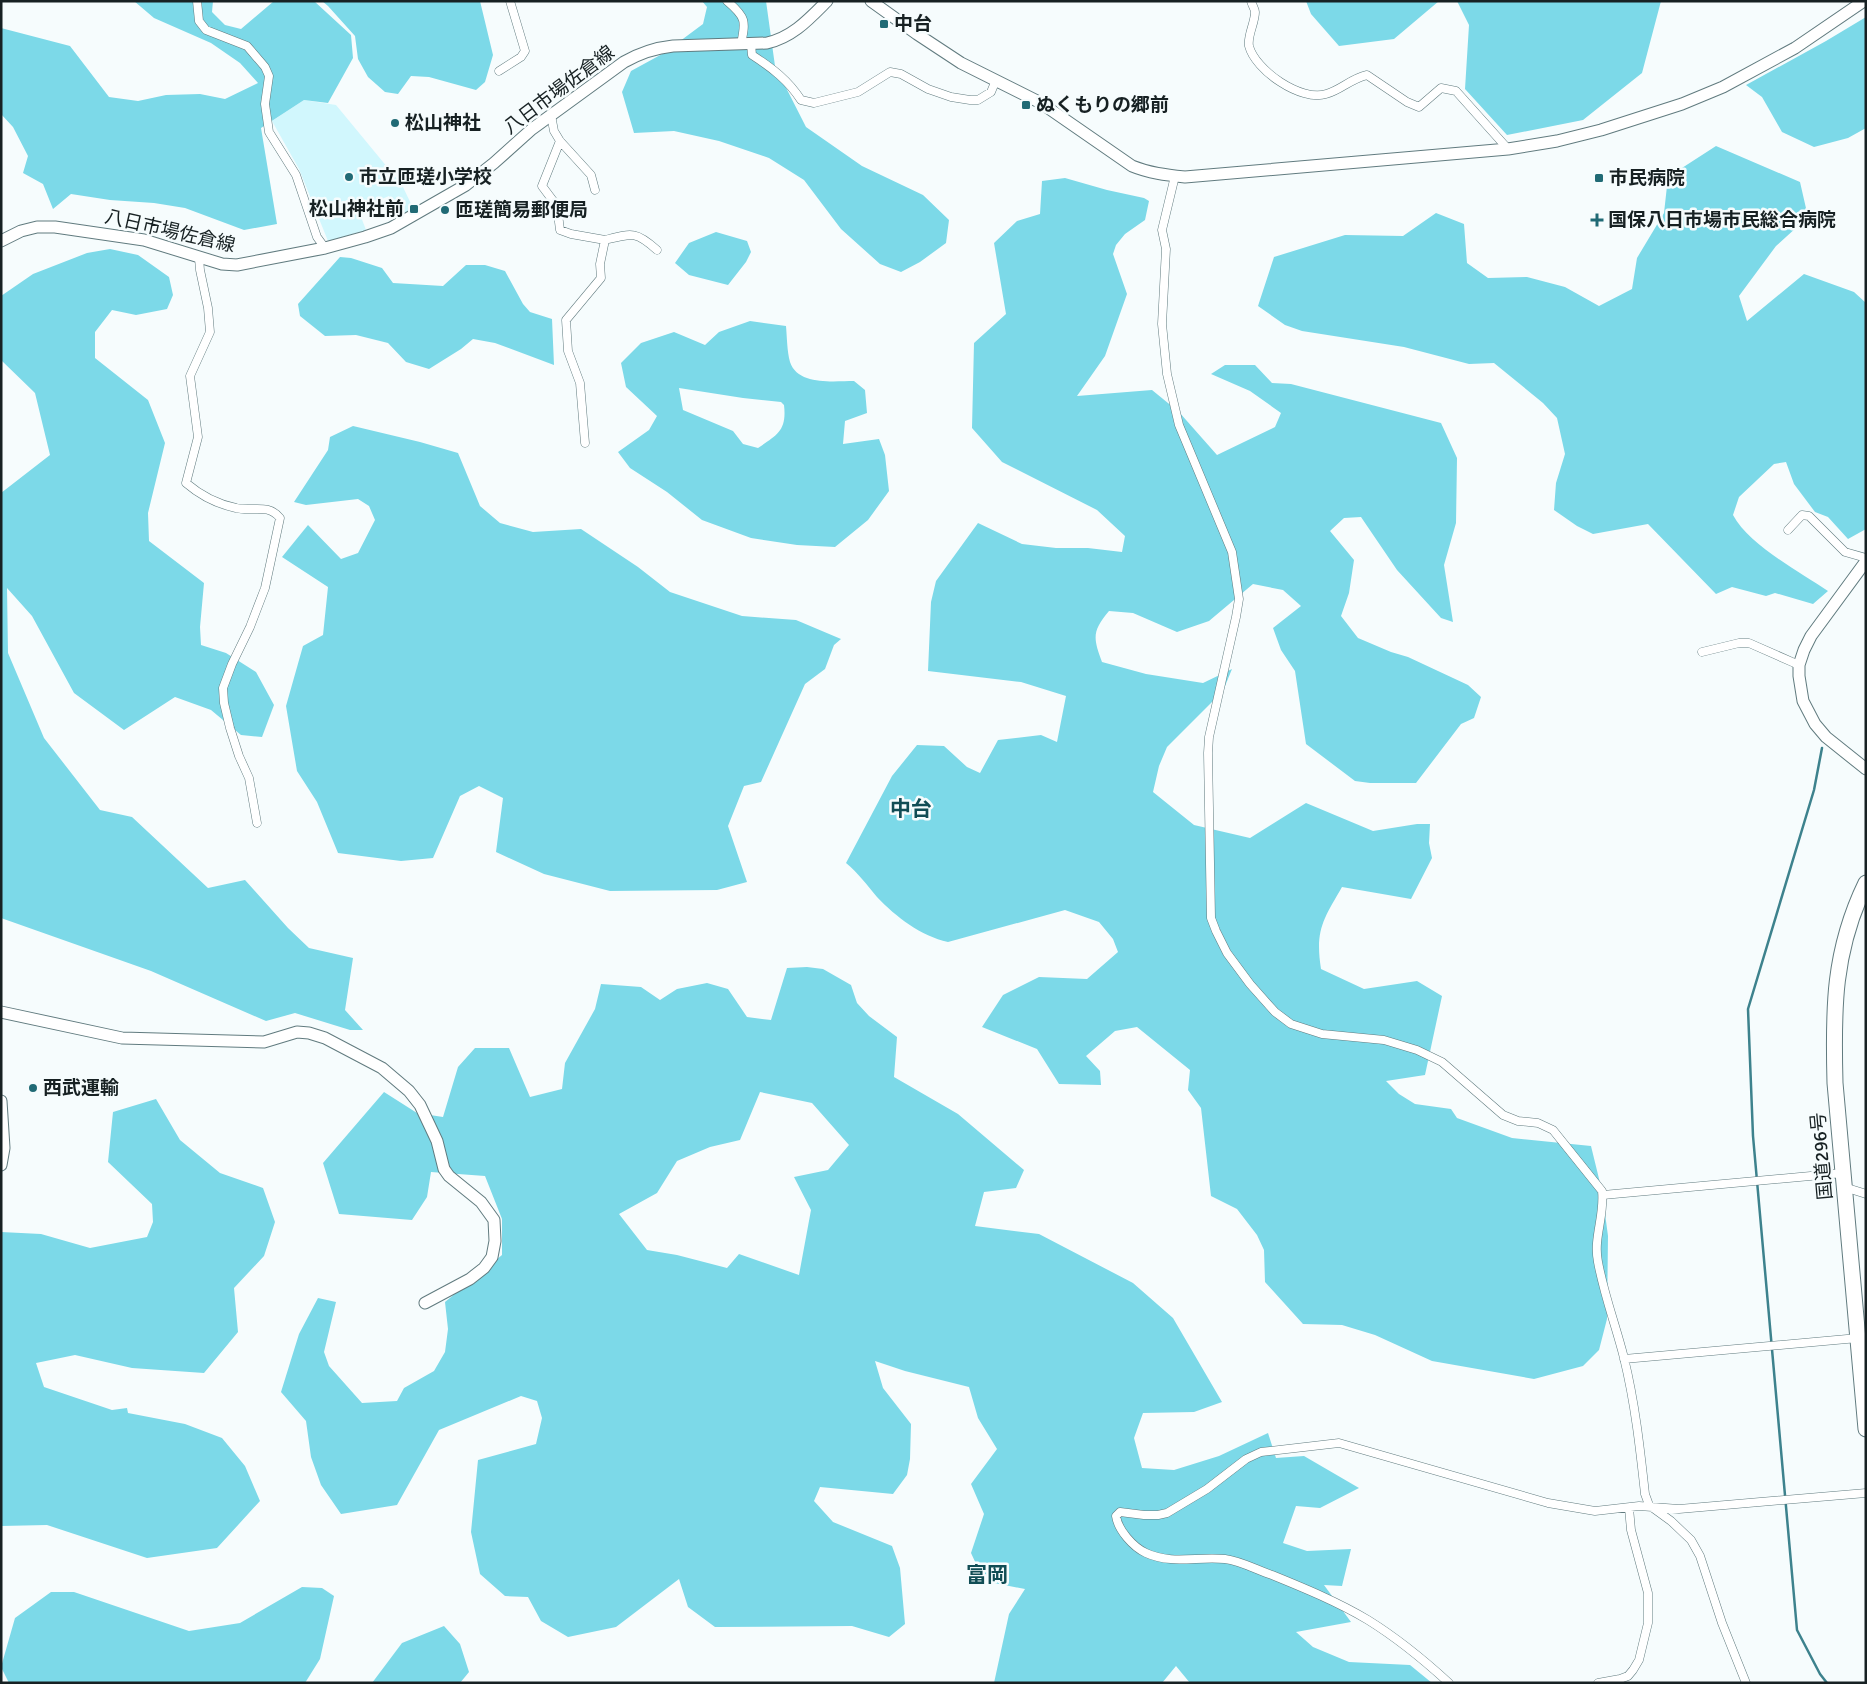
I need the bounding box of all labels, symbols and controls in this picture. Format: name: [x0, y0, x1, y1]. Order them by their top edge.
place label: 中台: [894, 12, 932, 36]
marker: 中台: [878, 18, 890, 30]
street label: 八日市場佐倉線: [499, 40, 619, 140]
place label: ぬくもりの郷前: [1036, 93, 1169, 117]
marker: ぬくもりの郷前: [1020, 99, 1032, 111]
place label: 松山神社: [405, 111, 481, 135]
marker: 松山神社: [389, 117, 401, 129]
place label: 市立匝瑳小学校: [359, 165, 492, 189]
place label: 市民病院: [1609, 166, 1685, 190]
marker: 市立匝瑳小学校: [343, 171, 355, 183]
marker: 市民病院: [1593, 172, 1605, 184]
place label: 松山神社前: [309, 197, 404, 221]
place label: 匝瑳簡易郵便局: [455, 198, 588, 222]
marker: 松山神社前: [408, 203, 420, 215]
street label: 八日市場佐倉線: [102, 204, 238, 258]
marker: 匝瑳簡易郵便局: [439, 204, 451, 216]
place label: 国保八日市場市民総合病院: [1608, 208, 1836, 232]
marker: 国保八日市場市民総合病院: [1590, 213, 1604, 227]
district label: 中台: [890, 796, 932, 822]
place label: 西武運輸: [43, 1076, 119, 1100]
marker: 西武運輸: [27, 1082, 39, 1094]
street label: 国道296号: [1806, 1111, 1838, 1201]
district label: 富岡: [966, 1562, 1008, 1588]

